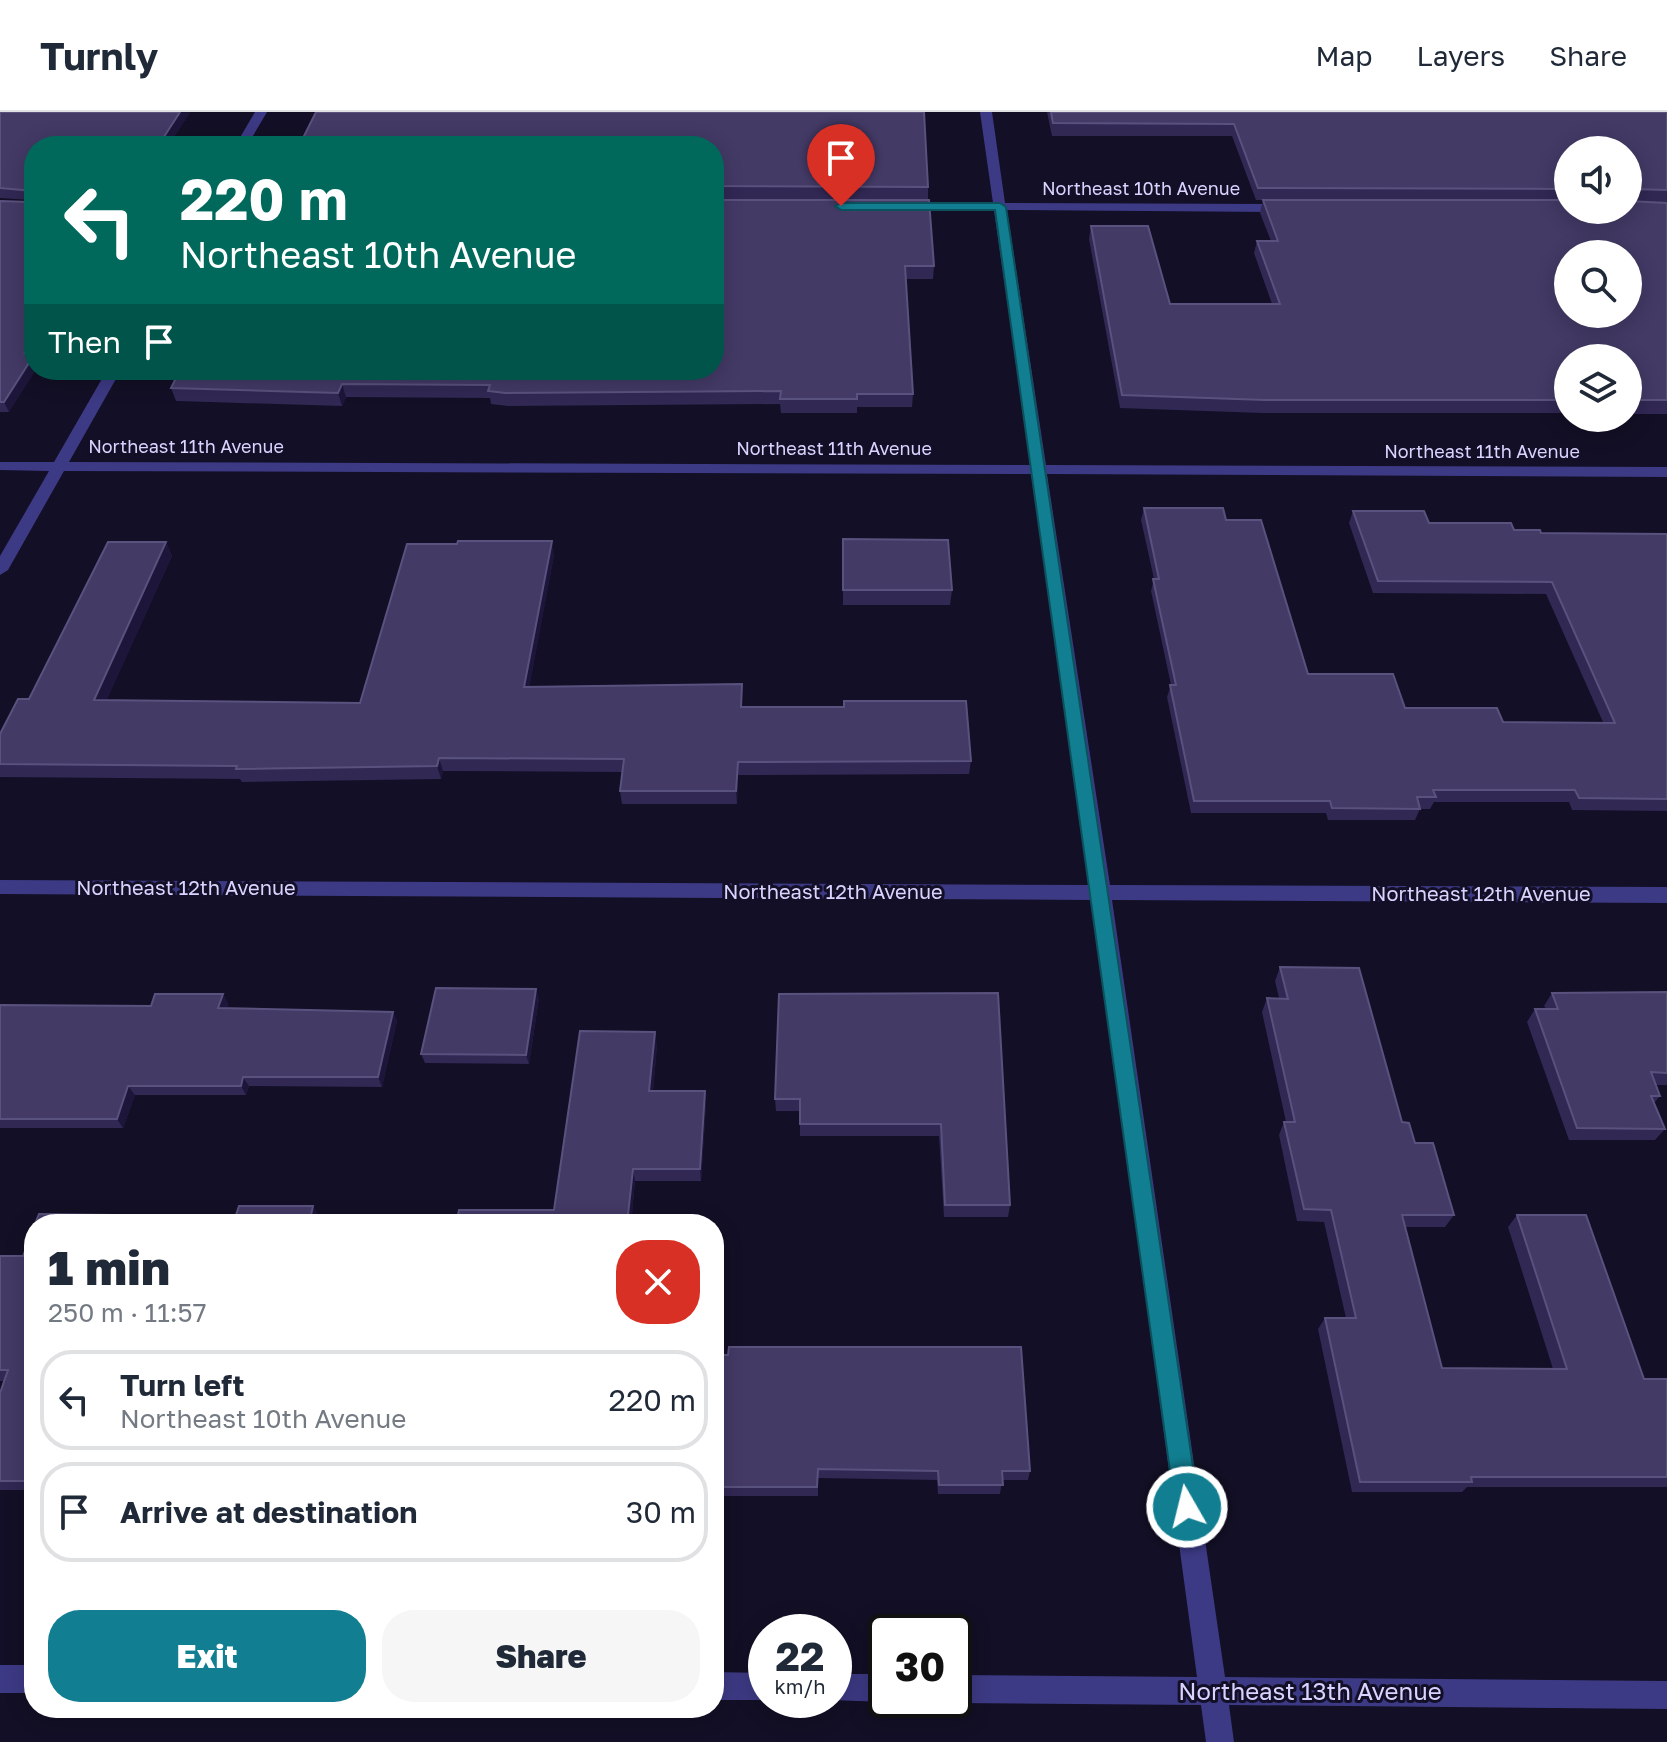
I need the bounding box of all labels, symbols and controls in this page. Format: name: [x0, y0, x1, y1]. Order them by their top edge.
text: Turnly: [40, 33, 158, 78]
text: Map: [1315, 39, 1373, 72]
text: Layers: [1417, 39, 1505, 72]
text: Share: [1549, 39, 1627, 72]
pin: [807, 124, 875, 206]
icon: arrive: [819, 136, 863, 180]
map controls: [1554, 136, 1642, 432]
button: sound: [1554, 136, 1642, 224]
text: 220 m: [180, 165, 348, 232]
icon: left: [48, 168, 152, 272]
street label: Northeast 10th Avenue: [1042, 177, 1240, 199]
text: Northeast 10th Avenue: [180, 233, 576, 276]
button: search: [1554, 240, 1642, 328]
icon: arrive: [137, 320, 181, 364]
text: Then: [48, 324, 121, 360]
button: layers: [1554, 344, 1642, 432]
street label: Northeast 11th Avenue: [88, 435, 284, 457]
street label: Northeast 11th Avenue: [736, 437, 932, 459]
street label: Northeast 11th Avenue: [1384, 440, 1580, 462]
street label: Northeast 12th Avenue: [76, 875, 296, 899]
street label: Northeast 12th Avenue: [723, 879, 943, 903]
street label: Northeast 12th Avenue: [1371, 881, 1591, 905]
text: 1 min: [48, 1238, 170, 1296]
button: close: [616, 1240, 700, 1324]
text: 250 m · 11:57: [48, 1297, 206, 1328]
text: Turn left: [120, 1367, 245, 1403]
icon: left: [52, 1378, 96, 1422]
text: 220 m: [609, 1382, 696, 1418]
text: Northeast 10th Avenue: [120, 1403, 406, 1434]
position arrow: [1145, 1465, 1229, 1549]
icon: arrive: [52, 1490, 96, 1534]
text: Arrive at destination: [120, 1494, 417, 1530]
text: 30 m: [626, 1494, 696, 1530]
button: Exit: [48, 1610, 366, 1702]
button: Share: [382, 1610, 700, 1702]
speed limit sign: 30: [868, 1614, 972, 1718]
text: 22: [776, 1632, 824, 1680]
text: km/h: [775, 1674, 825, 1698]
street label: Northeast 13th Avenue: [1178, 1676, 1442, 1705]

